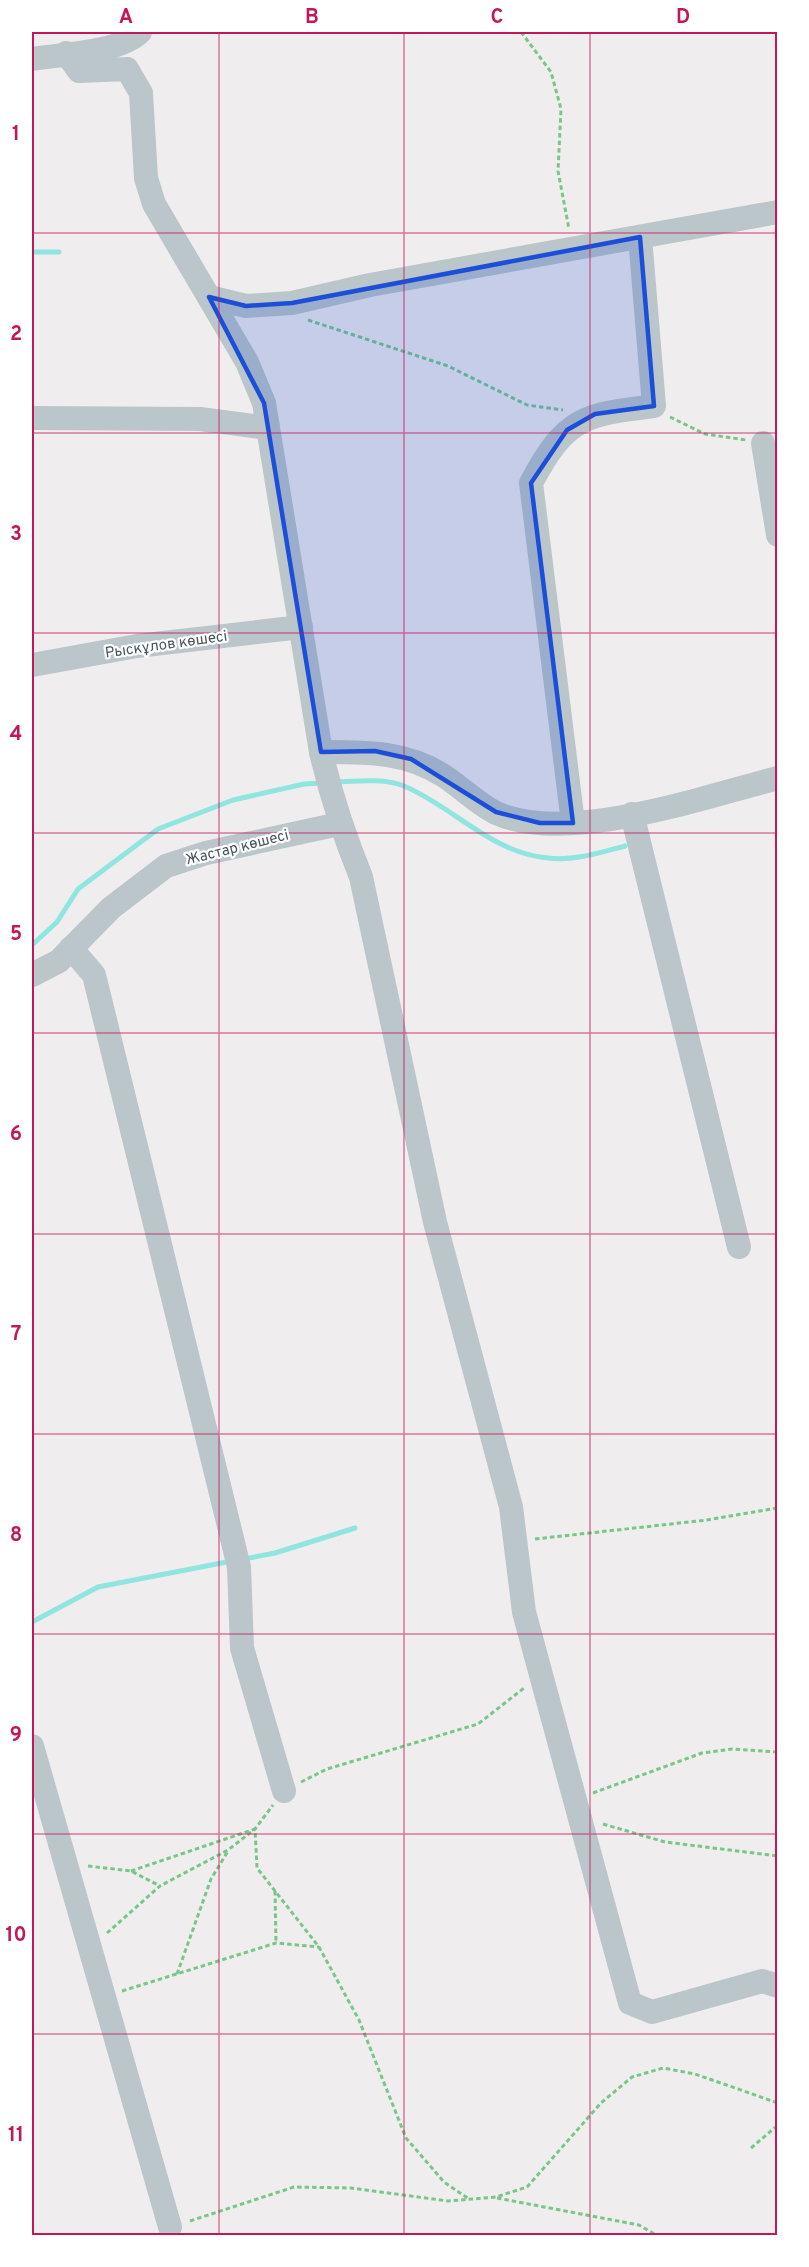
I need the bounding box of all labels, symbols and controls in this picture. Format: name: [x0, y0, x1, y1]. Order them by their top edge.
text: A: [119, 5, 133, 31]
text: B: [305, 5, 319, 31]
text: C: [491, 5, 503, 31]
text: D: [676, 5, 690, 31]
text: 1: [12, 122, 20, 148]
text: 2: [10, 322, 22, 348]
text: 3: [10, 522, 22, 548]
street label: Рыскұлов көшесі: [104, 627, 229, 663]
text: 4: [10, 722, 22, 748]
street label: Жастар көшесі: [184, 826, 291, 870]
text: 5: [10, 922, 22, 948]
text: 6: [10, 1122, 22, 1148]
text: 7: [11, 1322, 21, 1348]
text: 8: [10, 1523, 22, 1549]
text: 9: [10, 1723, 22, 1749]
text: 10: [5, 1923, 27, 1949]
text: 11: [8, 2123, 24, 2149]

